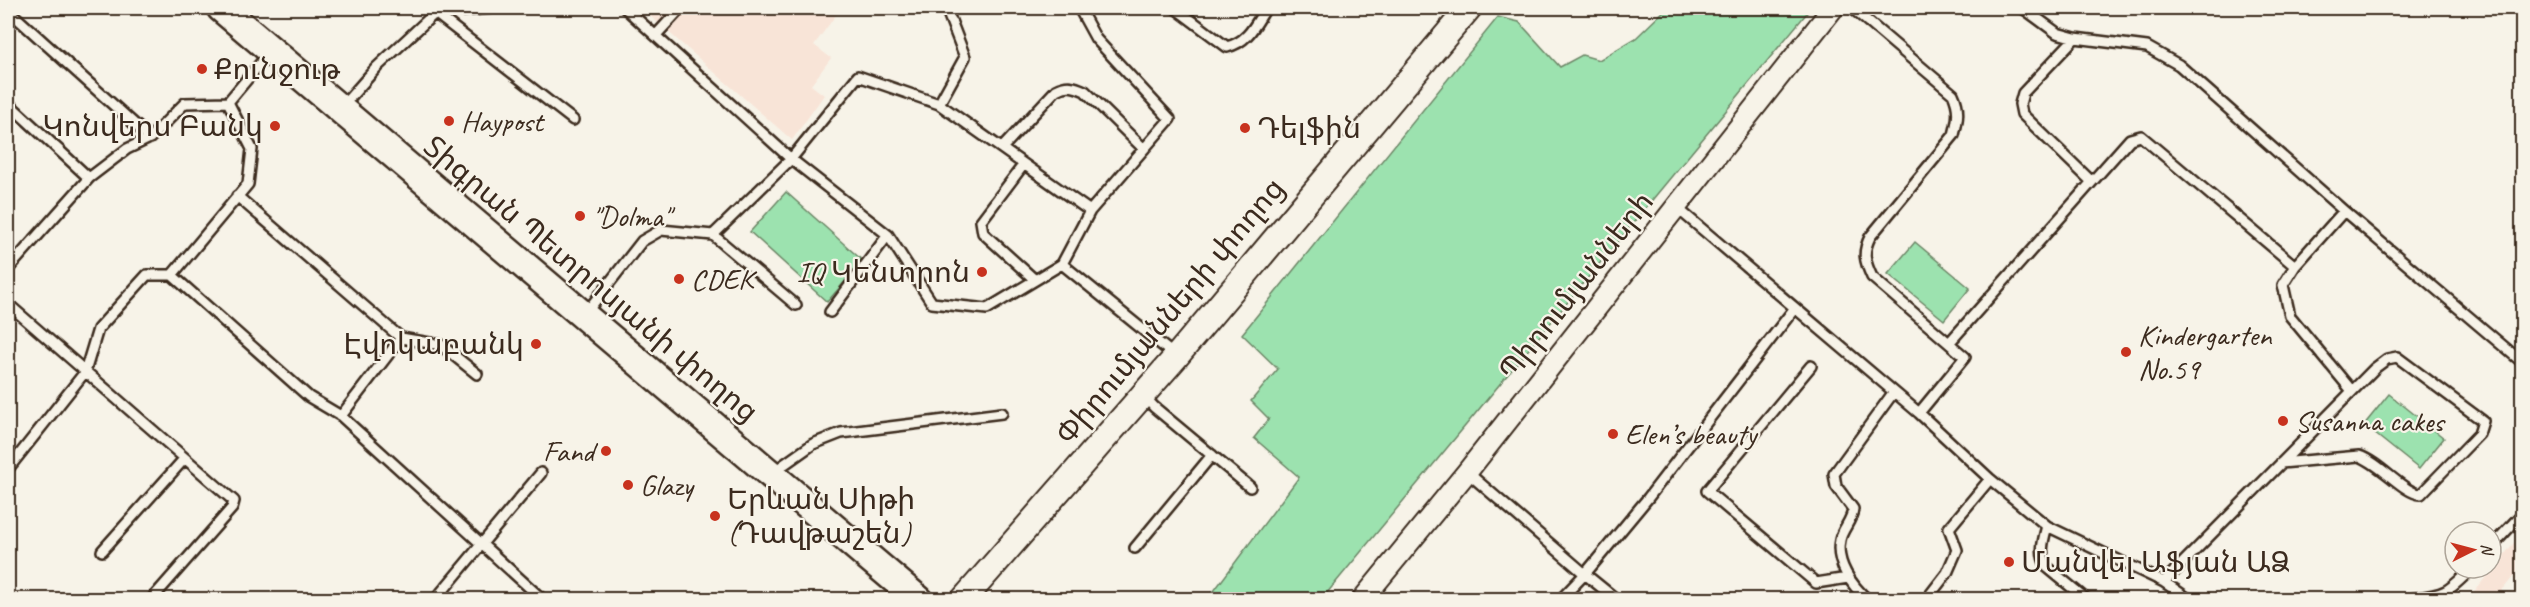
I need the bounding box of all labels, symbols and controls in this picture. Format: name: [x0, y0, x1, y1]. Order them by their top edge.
place label: Քունջութ: [214, 50, 341, 88]
marker: Քունջութ: [195, 62, 209, 76]
place label: Haypost: [461, 102, 546, 140]
place label: Կոնվերս Բանկ: [43, 107, 263, 145]
place label: Դելֆին: [1257, 109, 1361, 147]
marker: Haypost: [442, 114, 456, 128]
marker: Կոնվերս Բանկ: [268, 119, 282, 133]
marker: Դելֆին: [1238, 121, 1252, 135]
street label: Տիգրան Պետրոսյանի փողոց: [416, 128, 766, 430]
street label: Փիրումյանների փողոց: [1047, 170, 1293, 452]
street label: Պիրումյանների: [1490, 184, 1662, 388]
place label: "Dolma": [592, 197, 676, 235]
marker: "Dolma": [573, 209, 587, 223]
place label: IQ Կենտրոն: [797, 253, 970, 291]
place label: CDEK: [691, 260, 758, 298]
marker: IQ Կենտրոն: [975, 265, 989, 279]
marker: CDEK: [672, 272, 686, 286]
place label: Kindergarten No.59: [2138, 316, 2273, 388]
place label: Էվոկաբանկ: [343, 325, 524, 363]
marker: Էվոկաբանկ: [529, 337, 543, 351]
marker: Kindergarten No.59: [2119, 345, 2133, 359]
place label: Susanna cakes: [2295, 402, 2446, 440]
marker: Susanna cakes: [2276, 414, 2290, 428]
place label: Elen’s beauty: [1625, 415, 1759, 453]
marker: Elen’s beauty: [1606, 427, 1620, 441]
place label: Fand: [543, 432, 598, 470]
marker: Fand: [599, 444, 613, 458]
place label: Glazy: [640, 466, 696, 504]
marker: Glazy: [621, 478, 635, 492]
place label: Երևան Սիթի (Դավթաշեն): [727, 480, 915, 552]
marker: Երևան Սիթի (Դավթաշեն): [708, 509, 722, 523]
north arrow: [2443, 520, 2503, 580]
place label: Մանվել Աֆյան ԱՁ: [2021, 543, 2290, 581]
text: N: [2476, 543, 2498, 558]
marker: Մանվել Աֆյան ԱՁ: [2002, 555, 2016, 569]

